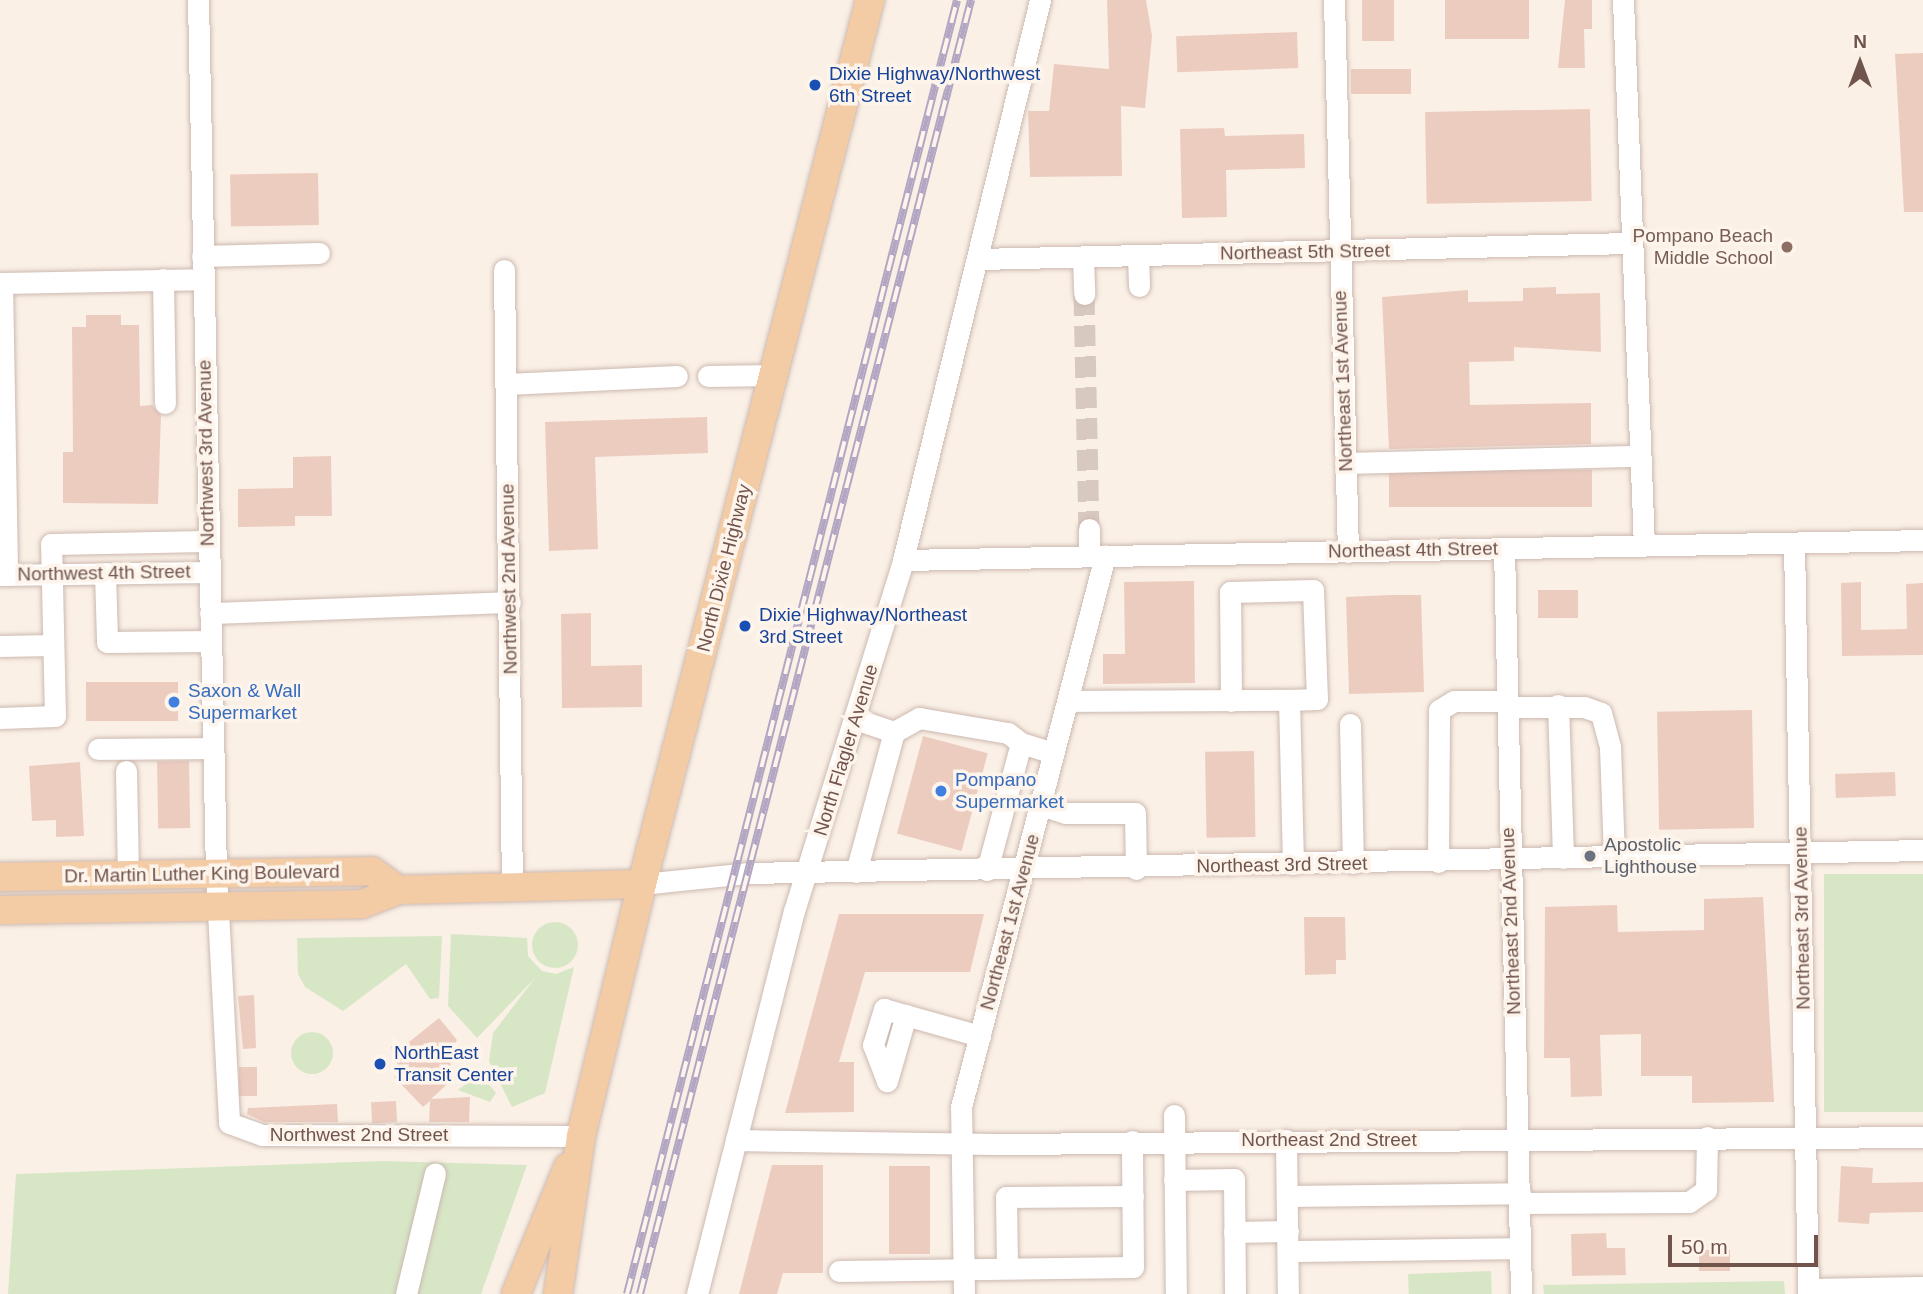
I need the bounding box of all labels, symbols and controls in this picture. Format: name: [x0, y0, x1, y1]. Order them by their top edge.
north arrow: [1825, 28, 1895, 98]
text: N: [1853, 31, 1867, 52]
place label: Dixie Highway/Northwest 6th Street: [829, 63, 1040, 107]
marker: Dixie Highway/Northwest 6th Street: [807, 77, 823, 93]
place label: Pompano Beach Middle School: [1633, 225, 1773, 269]
street label: Northeast 5th Street: [1220, 239, 1390, 265]
marker: Pompano Beach Middle School: [1779, 239, 1795, 255]
street label: Northeast 1st Avenue: [1328, 289, 1358, 473]
street label: Northwest 3rd Avenue: [193, 359, 219, 547]
street label: North Dixie Highway: [692, 482, 756, 654]
street label: Northwest 2nd Avenue: [496, 483, 522, 675]
street label: Northeast 4th Street: [1328, 537, 1498, 563]
street label: Northwest 4th Street: [17, 560, 191, 586]
place label: Dixie Highway/Northeast 3rd Street: [759, 604, 967, 648]
marker: Dixie Highway/Northeast 3rd Street: [737, 618, 753, 634]
street label: North Flagler Avenue: [809, 661, 883, 839]
place label: Saxon & Wall Supermarket: [188, 680, 301, 724]
marker: Saxon & Wall Supermarket: [166, 694, 182, 710]
place label: Pompano Supermarket: [955, 769, 1064, 813]
marker: Pompano Supermarket: [933, 783, 949, 799]
street label: Northeast 2nd Avenue: [1496, 826, 1526, 1016]
street label: Northeast 3rd Avenue: [1789, 826, 1815, 1010]
street label: Northeast 1st Avenue: [975, 831, 1045, 1013]
place label: Apostolic Lighthouse: [1604, 834, 1697, 878]
marker: Apostolic Lighthouse: [1582, 848, 1598, 864]
street label: Northeast 3rd Street: [1196, 852, 1368, 878]
street label: Dr. Martin Luther King Boulevard: [64, 860, 340, 888]
place label: NorthEast Transit Center: [394, 1042, 514, 1086]
marker: NorthEast Transit Center: [372, 1056, 388, 1072]
street label: Northwest 2nd Street: [270, 1124, 448, 1146]
street label: Northeast 2nd Street: [1241, 1129, 1417, 1151]
scale bar: [1671, 1220, 1822, 1264]
text: 50 m: [1681, 1235, 1728, 1258]

